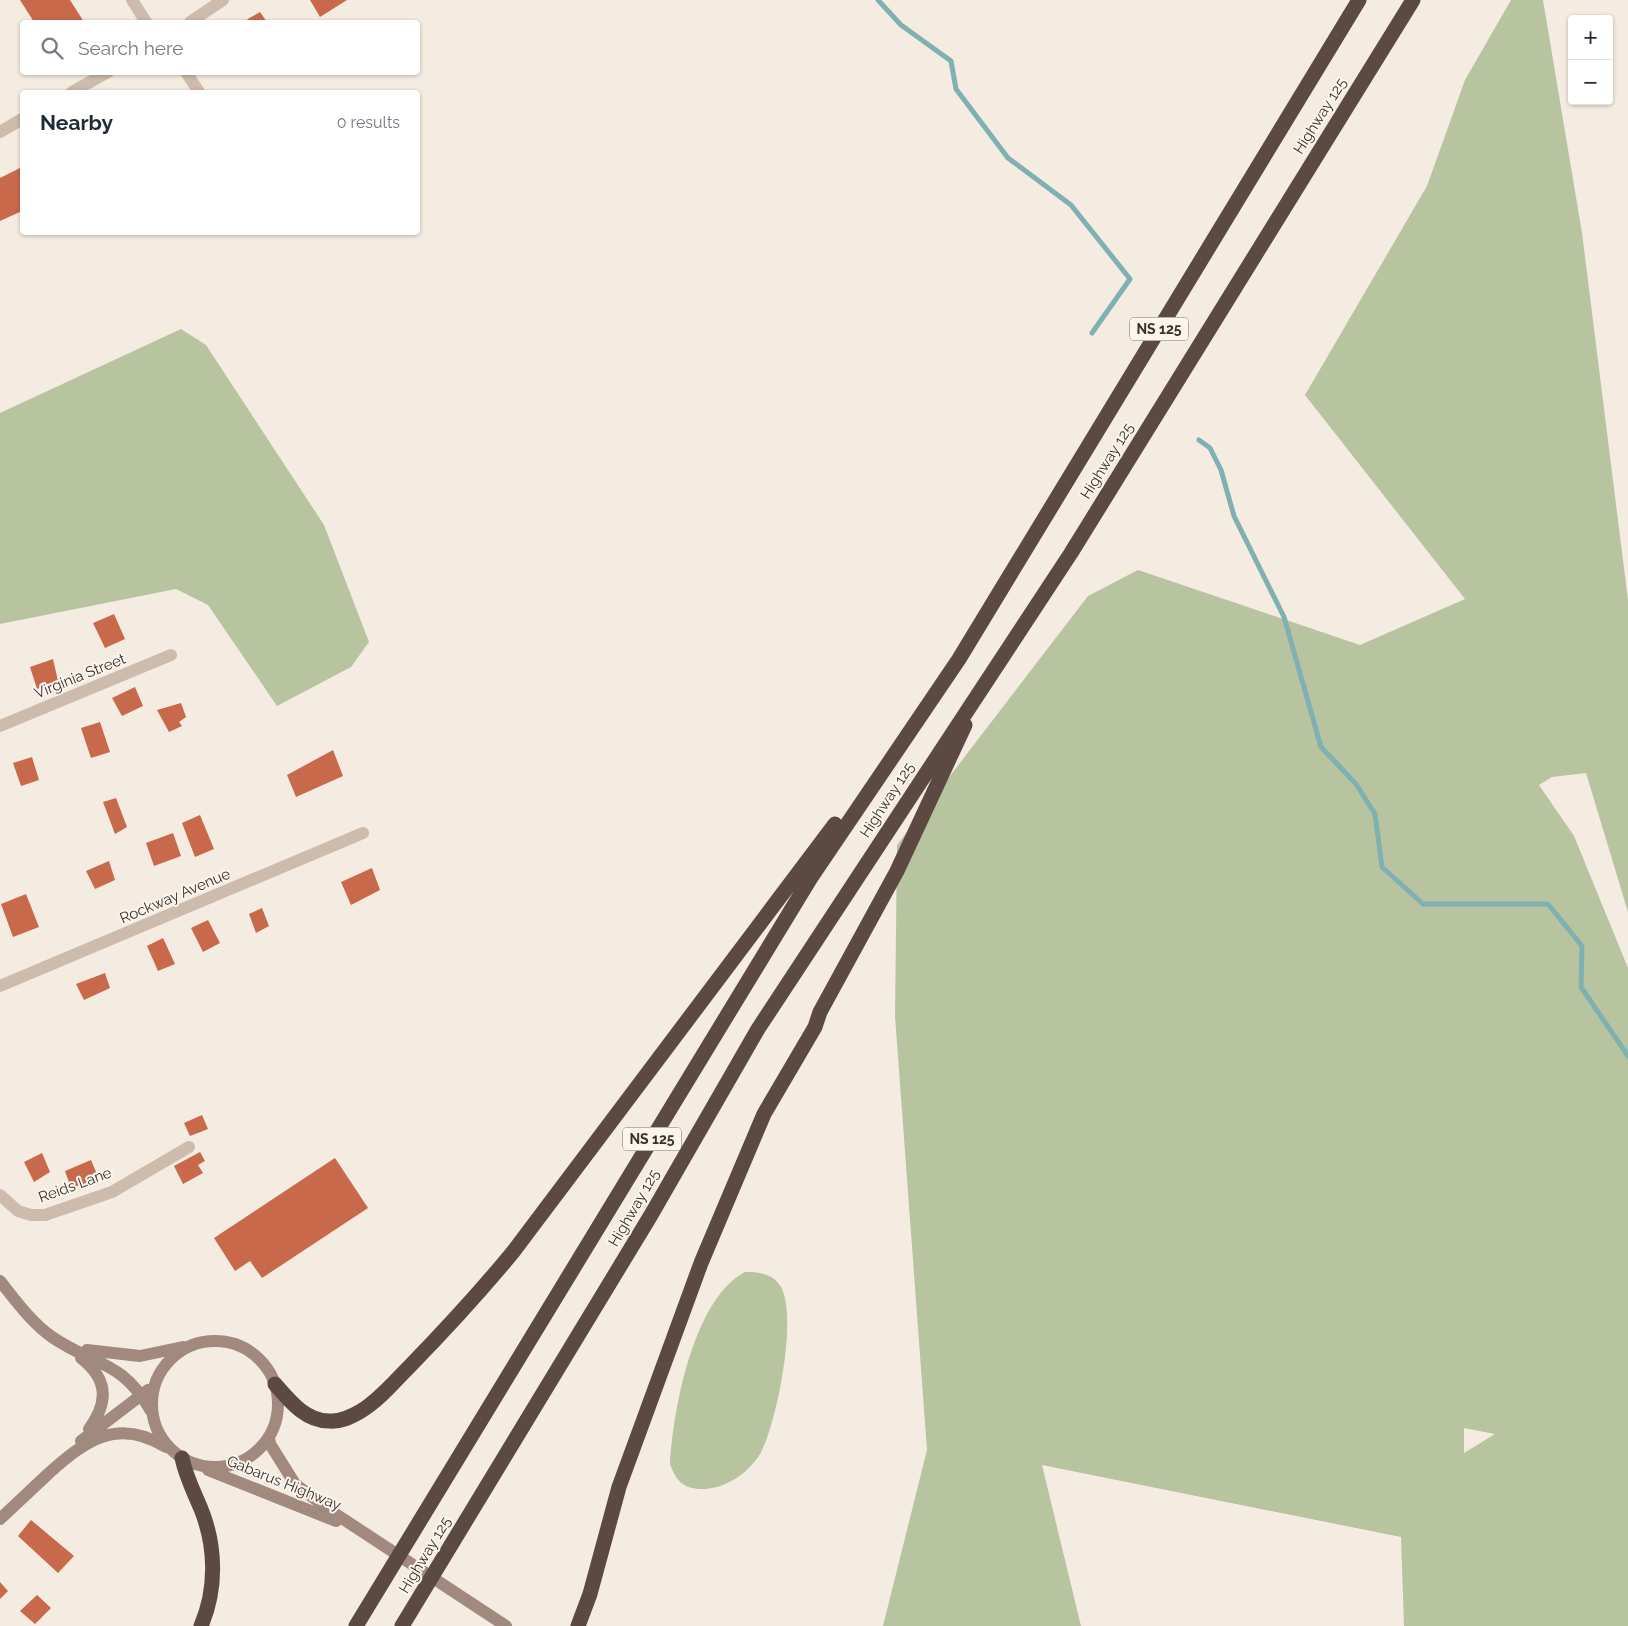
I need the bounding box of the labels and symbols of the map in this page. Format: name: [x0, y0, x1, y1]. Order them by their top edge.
street label: Highway 125: [1290, 75, 1350, 157]
road number: NS 125: [1130, 318, 1188, 340]
street label: Highway 125: [1077, 420, 1137, 502]
street label: Virginia Street: [32, 650, 128, 702]
street label: Highway 125: [856, 759, 918, 841]
street label: Rockway Avenue: [117, 865, 233, 927]
road number: NS 125: [623, 1128, 681, 1150]
street label: Reids Lane: [36, 1163, 114, 1207]
street label: Highway 125: [605, 1166, 663, 1250]
street label: Gabarus Highway: [224, 1452, 344, 1514]
street label: Highway 125: [395, 1513, 455, 1597]

